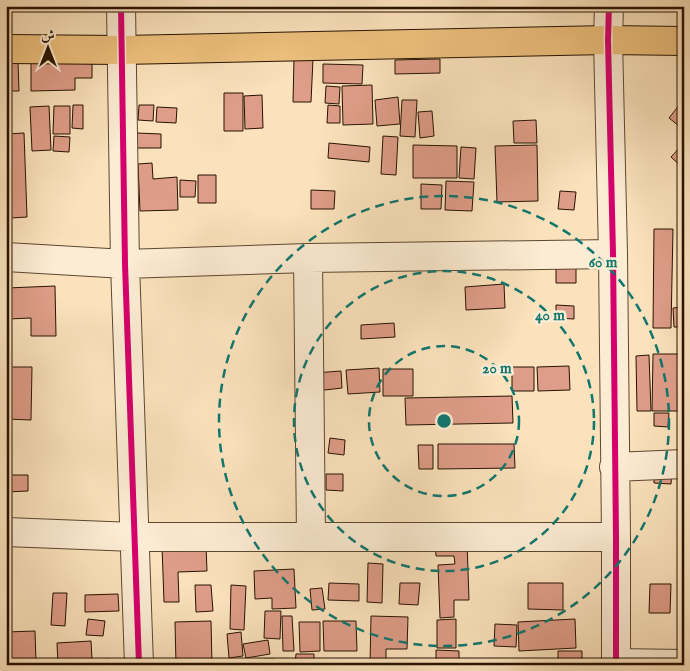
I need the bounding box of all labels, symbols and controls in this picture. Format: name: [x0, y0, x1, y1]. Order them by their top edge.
north arrow: [22, 22, 72, 72]
text: ش: [41, 27, 55, 45]
text: 60 m: [589, 253, 618, 272]
text: 40 m: [535, 306, 565, 325]
text: 20 m: [482, 359, 512, 378]
centre of rings: [435, 412, 453, 430]

